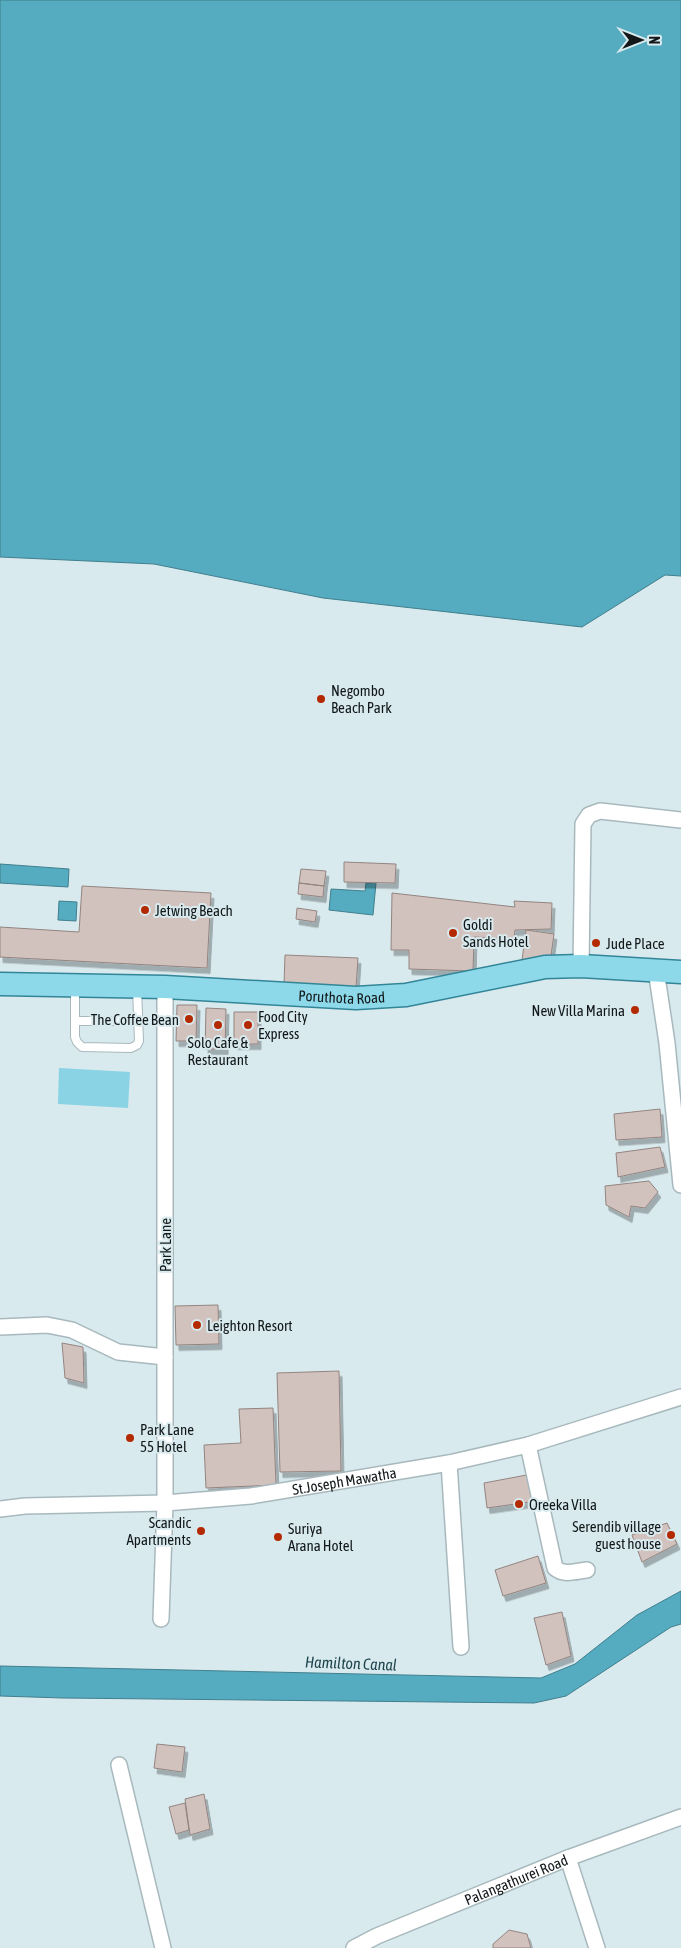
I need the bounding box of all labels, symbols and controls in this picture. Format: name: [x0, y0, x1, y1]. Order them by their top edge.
north arrow: [616, 15, 666, 65]
text: N: [646, 36, 662, 44]
place label: Negombo Beach Park: [331, 682, 392, 716]
marker: Negombo Beach Park: [315, 693, 327, 705]
place label: Jetwing Beach: [155, 902, 233, 919]
marker: Jetwing Beach: [139, 904, 151, 916]
place label: Goldi Sands Hotel: [463, 916, 529, 950]
marker: Goldi Sands Hotel: [447, 927, 459, 939]
place label: Jude Place: [606, 935, 665, 952]
marker: Jude Place: [590, 937, 602, 949]
street label: Poruthota Road: [298, 986, 385, 1007]
place label: New Villa Marina: [532, 1002, 625, 1019]
marker: New Villa Marina: [629, 1004, 641, 1016]
place label: Food City Express: [258, 1008, 308, 1042]
place label: The Coffee Bean: [91, 1011, 179, 1028]
marker: The Coffee Bean: [183, 1013, 195, 1025]
marker: Solo Cafe & Restaurant: [212, 1019, 224, 1031]
marker: Food City Express: [242, 1019, 254, 1031]
place label: Solo Cafe & Restaurant: [188, 1034, 249, 1068]
street label: Park Lane: [157, 1218, 174, 1272]
place label: Leighton Resort: [207, 1317, 293, 1334]
marker: Leighton Resort: [191, 1319, 203, 1331]
place label: Park Lane 55 Hotel: [140, 1421, 194, 1455]
marker: Park Lane 55 Hotel: [124, 1432, 136, 1444]
street label: St.Joseph Mawatha: [291, 1463, 398, 1497]
place label: Oreeka Villa: [529, 1496, 597, 1513]
marker: Oreeka Villa: [513, 1498, 525, 1510]
place label: Scandic Apartments: [126, 1514, 191, 1548]
place label: Serendib village guest house: [572, 1518, 661, 1552]
place label: Suriya Arana Hotel: [288, 1520, 354, 1554]
marker: Scandic Apartments: [195, 1525, 207, 1537]
marker: Serendib village guest house: [665, 1529, 677, 1541]
marker: Suriya Arana Hotel: [272, 1531, 284, 1543]
water label: Hamilton Canal: [305, 1652, 397, 1674]
street label: Palangathurei Road: [462, 1851, 570, 1908]

